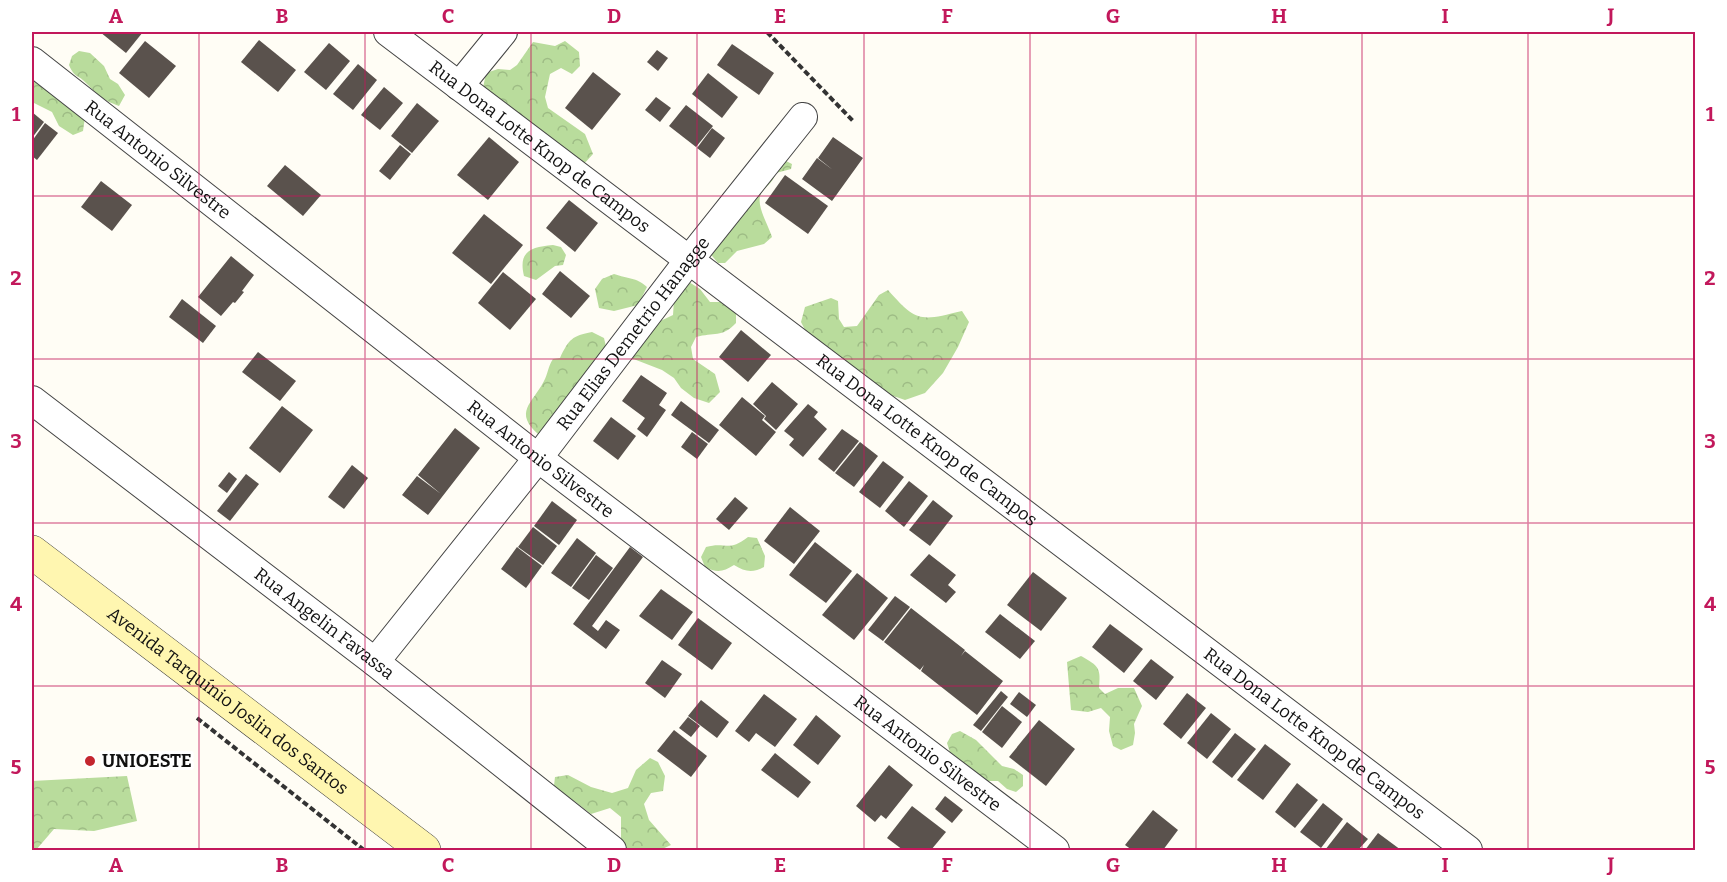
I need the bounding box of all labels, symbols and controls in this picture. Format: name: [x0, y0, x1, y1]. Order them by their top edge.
text: A: [109, 4, 124, 28]
text: B: [276, 4, 289, 28]
text: C: [442, 4, 454, 28]
text: D: [607, 4, 621, 28]
text: E: [774, 4, 786, 28]
text: F: [941, 4, 953, 28]
text: G: [1106, 4, 1120, 28]
text: H: [1271, 4, 1287, 28]
text: I: [1441, 4, 1449, 28]
text: J: [1607, 4, 1615, 28]
street label: Rua Dona Lotte Knop de Campos: [425, 56, 654, 237]
street label: Rua Antonio Silvestre: [81, 96, 235, 224]
text: 1: [12, 102, 21, 126]
text: 1: [1706, 102, 1715, 126]
street label: Rua Elias Demetrio Hanagge: [552, 232, 714, 435]
text: 2: [10, 266, 22, 290]
text: 2: [1704, 266, 1716, 290]
street label: Rua Dona Lotte Knop de Campos: [812, 349, 1042, 531]
street label: Rua Antonio Silvestre: [463, 396, 618, 523]
text: 3: [10, 429, 22, 453]
text: 3: [1704, 429, 1716, 453]
street label: Rua Angelin Favassa: [250, 563, 399, 684]
text: 4: [10, 592, 22, 616]
text: 4: [1704, 592, 1716, 616]
street label: Avenida Tarquínio Joslin dos Santos: [103, 602, 353, 799]
street label: Rua Dona Lotte Knop de Campos: [1200, 643, 1429, 824]
street label: Rua Antonio Silvestre: [849, 690, 1006, 816]
place label: UNIOESTE: [102, 750, 192, 772]
marker: UNIOESTE: [83, 754, 97, 768]
text: 5: [11, 755, 22, 779]
text: 5: [1705, 755, 1716, 779]
text: A: [109, 853, 124, 877]
text: B: [276, 853, 289, 877]
text: C: [442, 853, 454, 877]
text: D: [607, 853, 621, 877]
text: E: [774, 853, 786, 877]
text: F: [941, 853, 953, 877]
text: G: [1106, 853, 1120, 877]
text: H: [1271, 853, 1287, 877]
text: I: [1441, 853, 1449, 877]
text: J: [1607, 853, 1615, 877]

